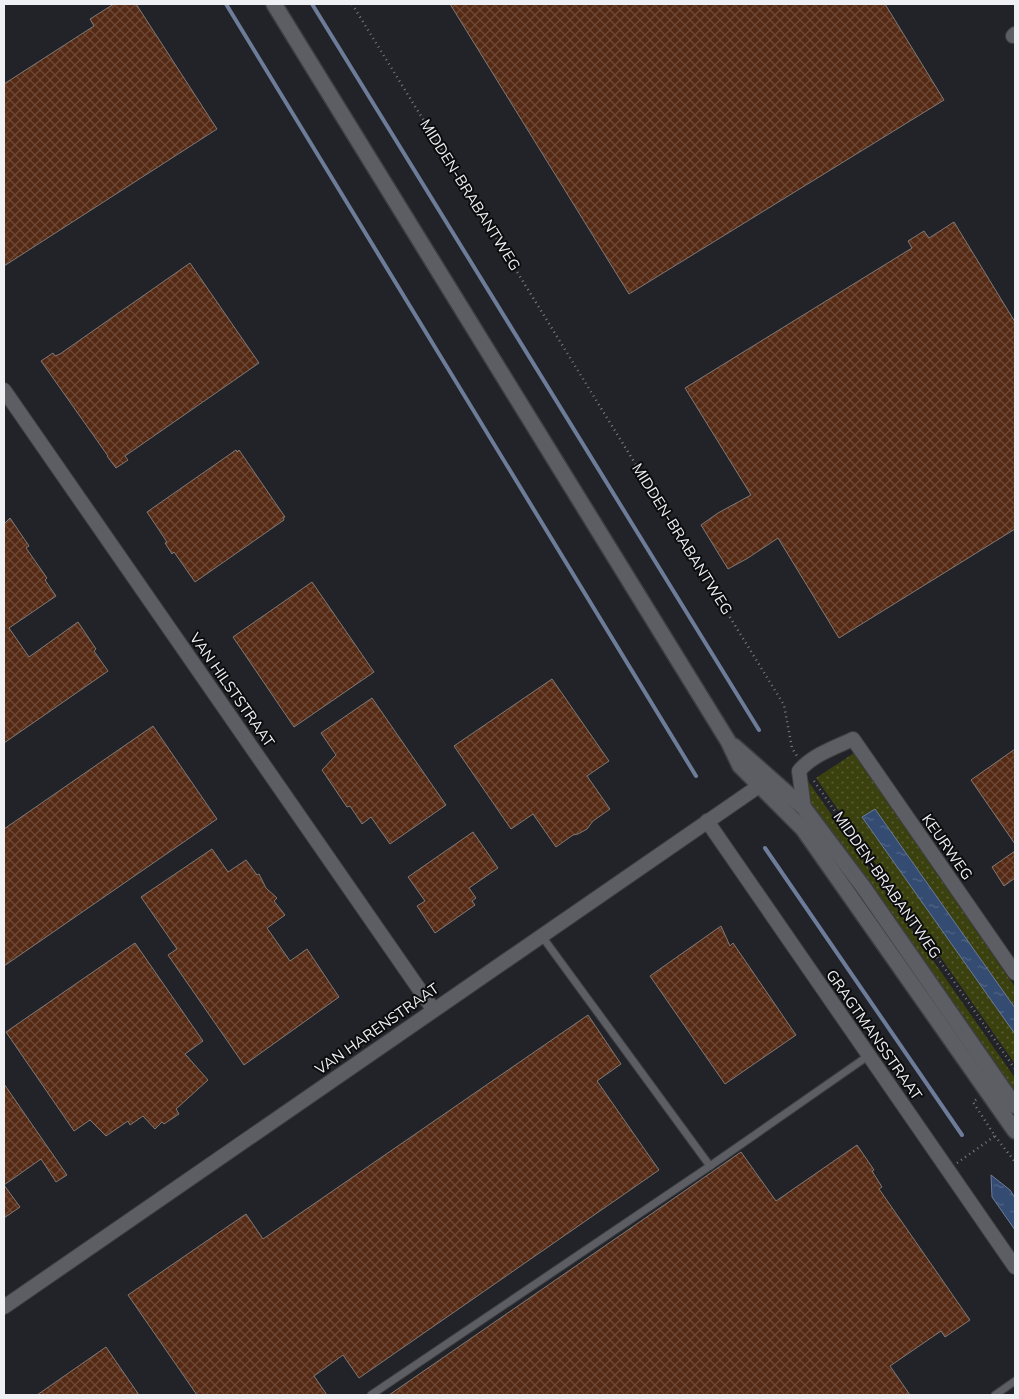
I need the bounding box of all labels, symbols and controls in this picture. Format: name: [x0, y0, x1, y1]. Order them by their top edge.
street label: MIDDEN-BRABANTWEG: [416, 115, 525, 274]
street label: MIDDEN-BRABANTWEG: [628, 459, 737, 618]
street label: VAN HILSTSTRAAT: [186, 629, 279, 751]
street label: MIDDEN-BRABANTWEG: [829, 808, 945, 962]
street label: KEURWEG: [918, 810, 977, 883]
street label: GRAGTMANSSTRAAT: [822, 966, 927, 1104]
street label: VAN HARENSTRAAT: [311, 979, 442, 1079]

